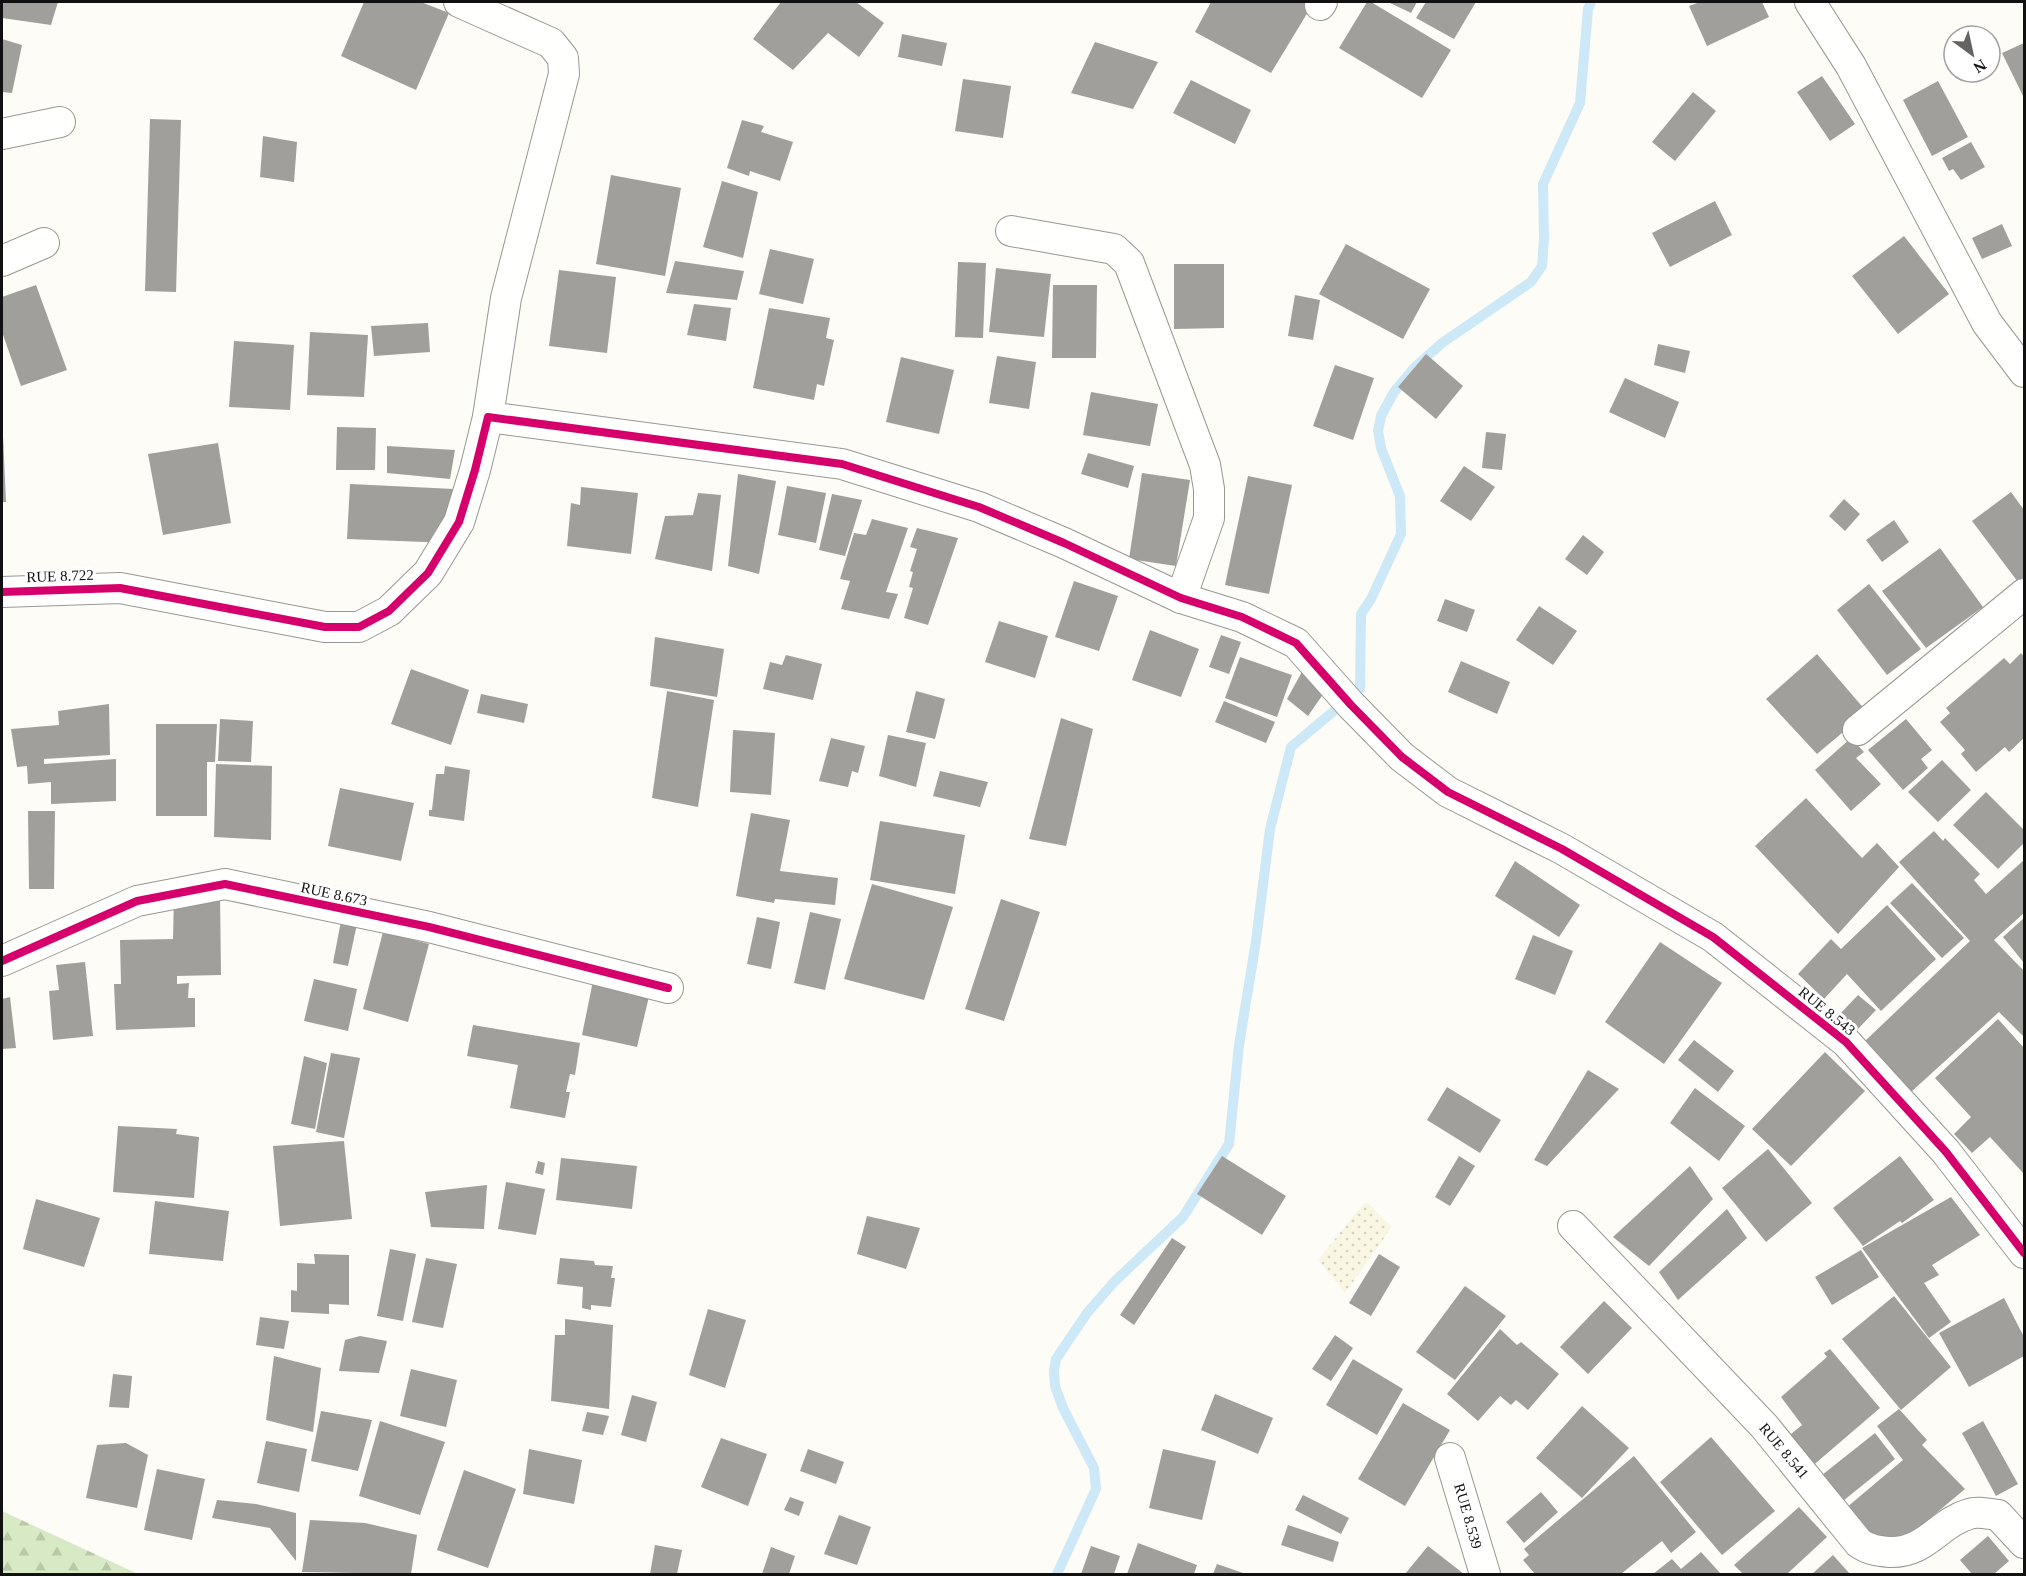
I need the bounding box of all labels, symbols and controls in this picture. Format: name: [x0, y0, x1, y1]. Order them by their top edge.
north arrow: [1942, 24, 2002, 84]
text: N: [1970, 56, 1989, 77]
street label: RUE 8.722: [26, 567, 94, 585]
street label: RUE 8.673: [299, 879, 369, 909]
street label: RUE 8.543: [1796, 984, 1858, 1038]
street label: RUE 8.541: [1756, 1420, 1812, 1482]
street label: RUE 8.539: [1451, 1481, 1485, 1551]

